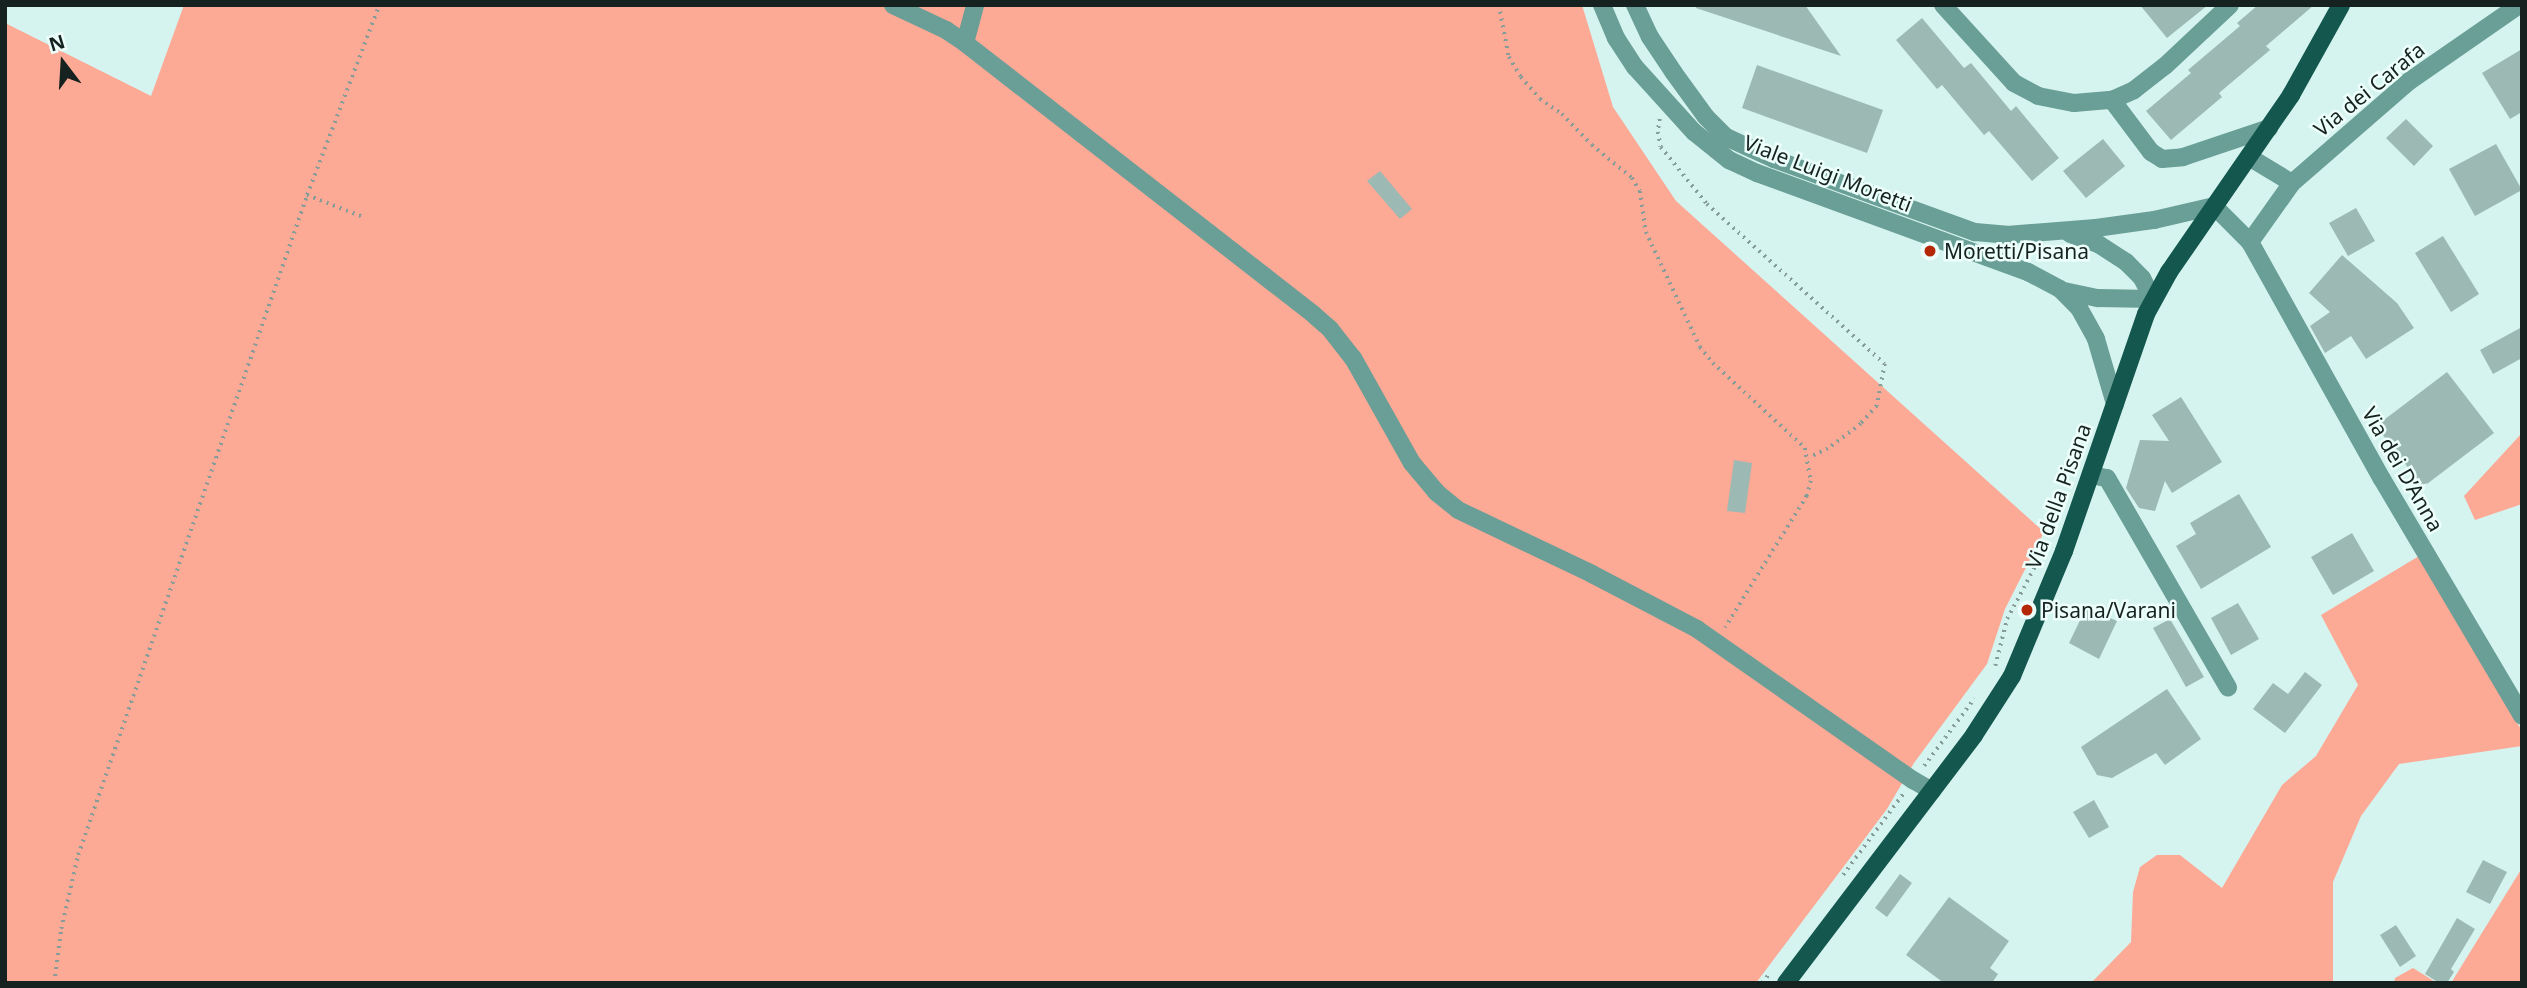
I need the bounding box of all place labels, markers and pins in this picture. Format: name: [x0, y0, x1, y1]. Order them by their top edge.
place label: Moretti/Pisana: [1944, 238, 2089, 264]
marker: Moretti/Pisana: [1922, 243, 1938, 259]
place label: Pisana/Varani: [2041, 597, 2176, 623]
marker: Pisana/Varani: [2019, 602, 2035, 618]

